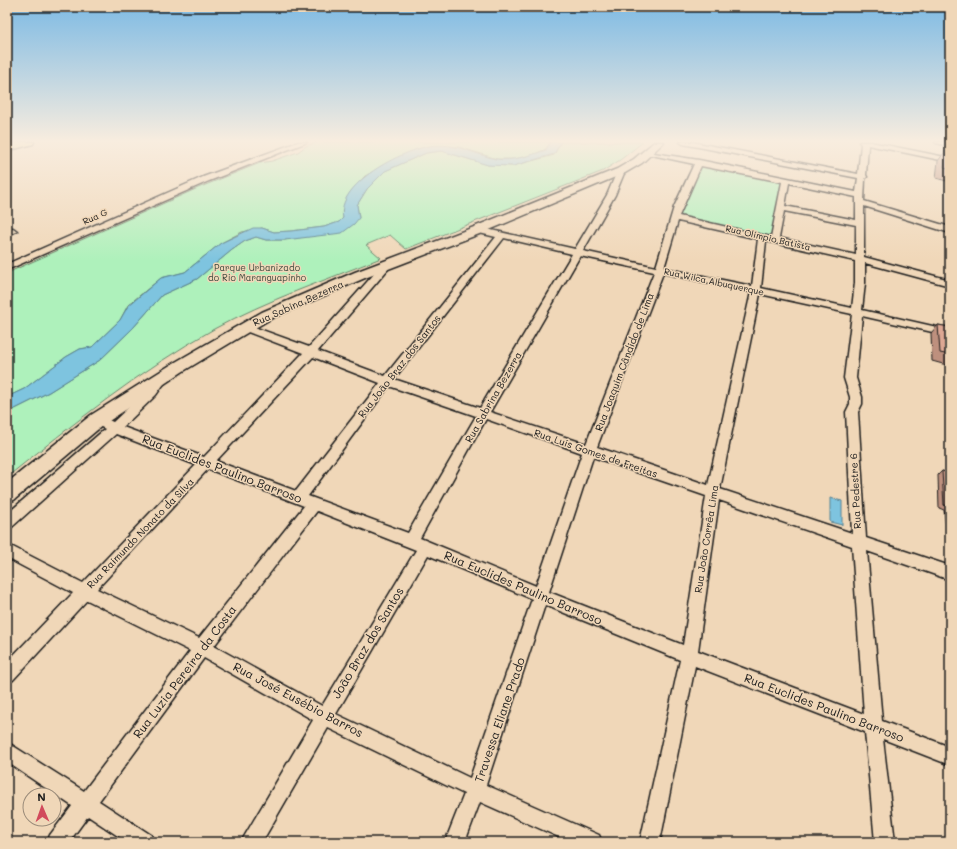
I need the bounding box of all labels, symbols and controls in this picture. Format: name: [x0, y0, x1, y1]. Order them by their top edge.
street label: Rua G: [81, 206, 109, 227]
street label: Rua Olímpio Batista: [725, 222, 812, 253]
park label: Parque Urbanizado do Rio Maranguapinho: [208, 262, 307, 283]
street label: Rua Wilca Albuquerque: [663, 266, 765, 298]
street label: Rua Sabina Bezerra: [250, 277, 346, 329]
street label: Rua Joaquim Cândido de Lima: [591, 291, 657, 433]
street label: Rua João Braz dos Santos: [354, 311, 444, 420]
street label: Rua Sabrina Bezerra: [461, 349, 525, 445]
street label: Rua Luís Gomes de Freitas: [532, 425, 660, 481]
street label: Rua Euclides Paulino Barroso: [140, 430, 305, 506]
street label: Rua Pedestre 6: [846, 453, 864, 529]
street label: Rua Raimundo Nonato da Silva: [83, 475, 197, 591]
street label: Rua João Corrêa Lima: [691, 484, 721, 594]
street label: Rua Euclides Paulino Barroso: [442, 546, 605, 628]
street label: João Braz dos Santos: [328, 584, 407, 701]
street label: Rua Luzia Pereira da Costa: [129, 602, 239, 741]
street label: Travessa Eliane Prado: [470, 655, 528, 784]
street label: Rua José Eusébio Barros: [231, 658, 367, 740]
street label: Rua Euclides Paulino Barroso: [742, 669, 907, 745]
north arrow: [22, 787, 62, 827]
text: N: [37, 789, 46, 804]

